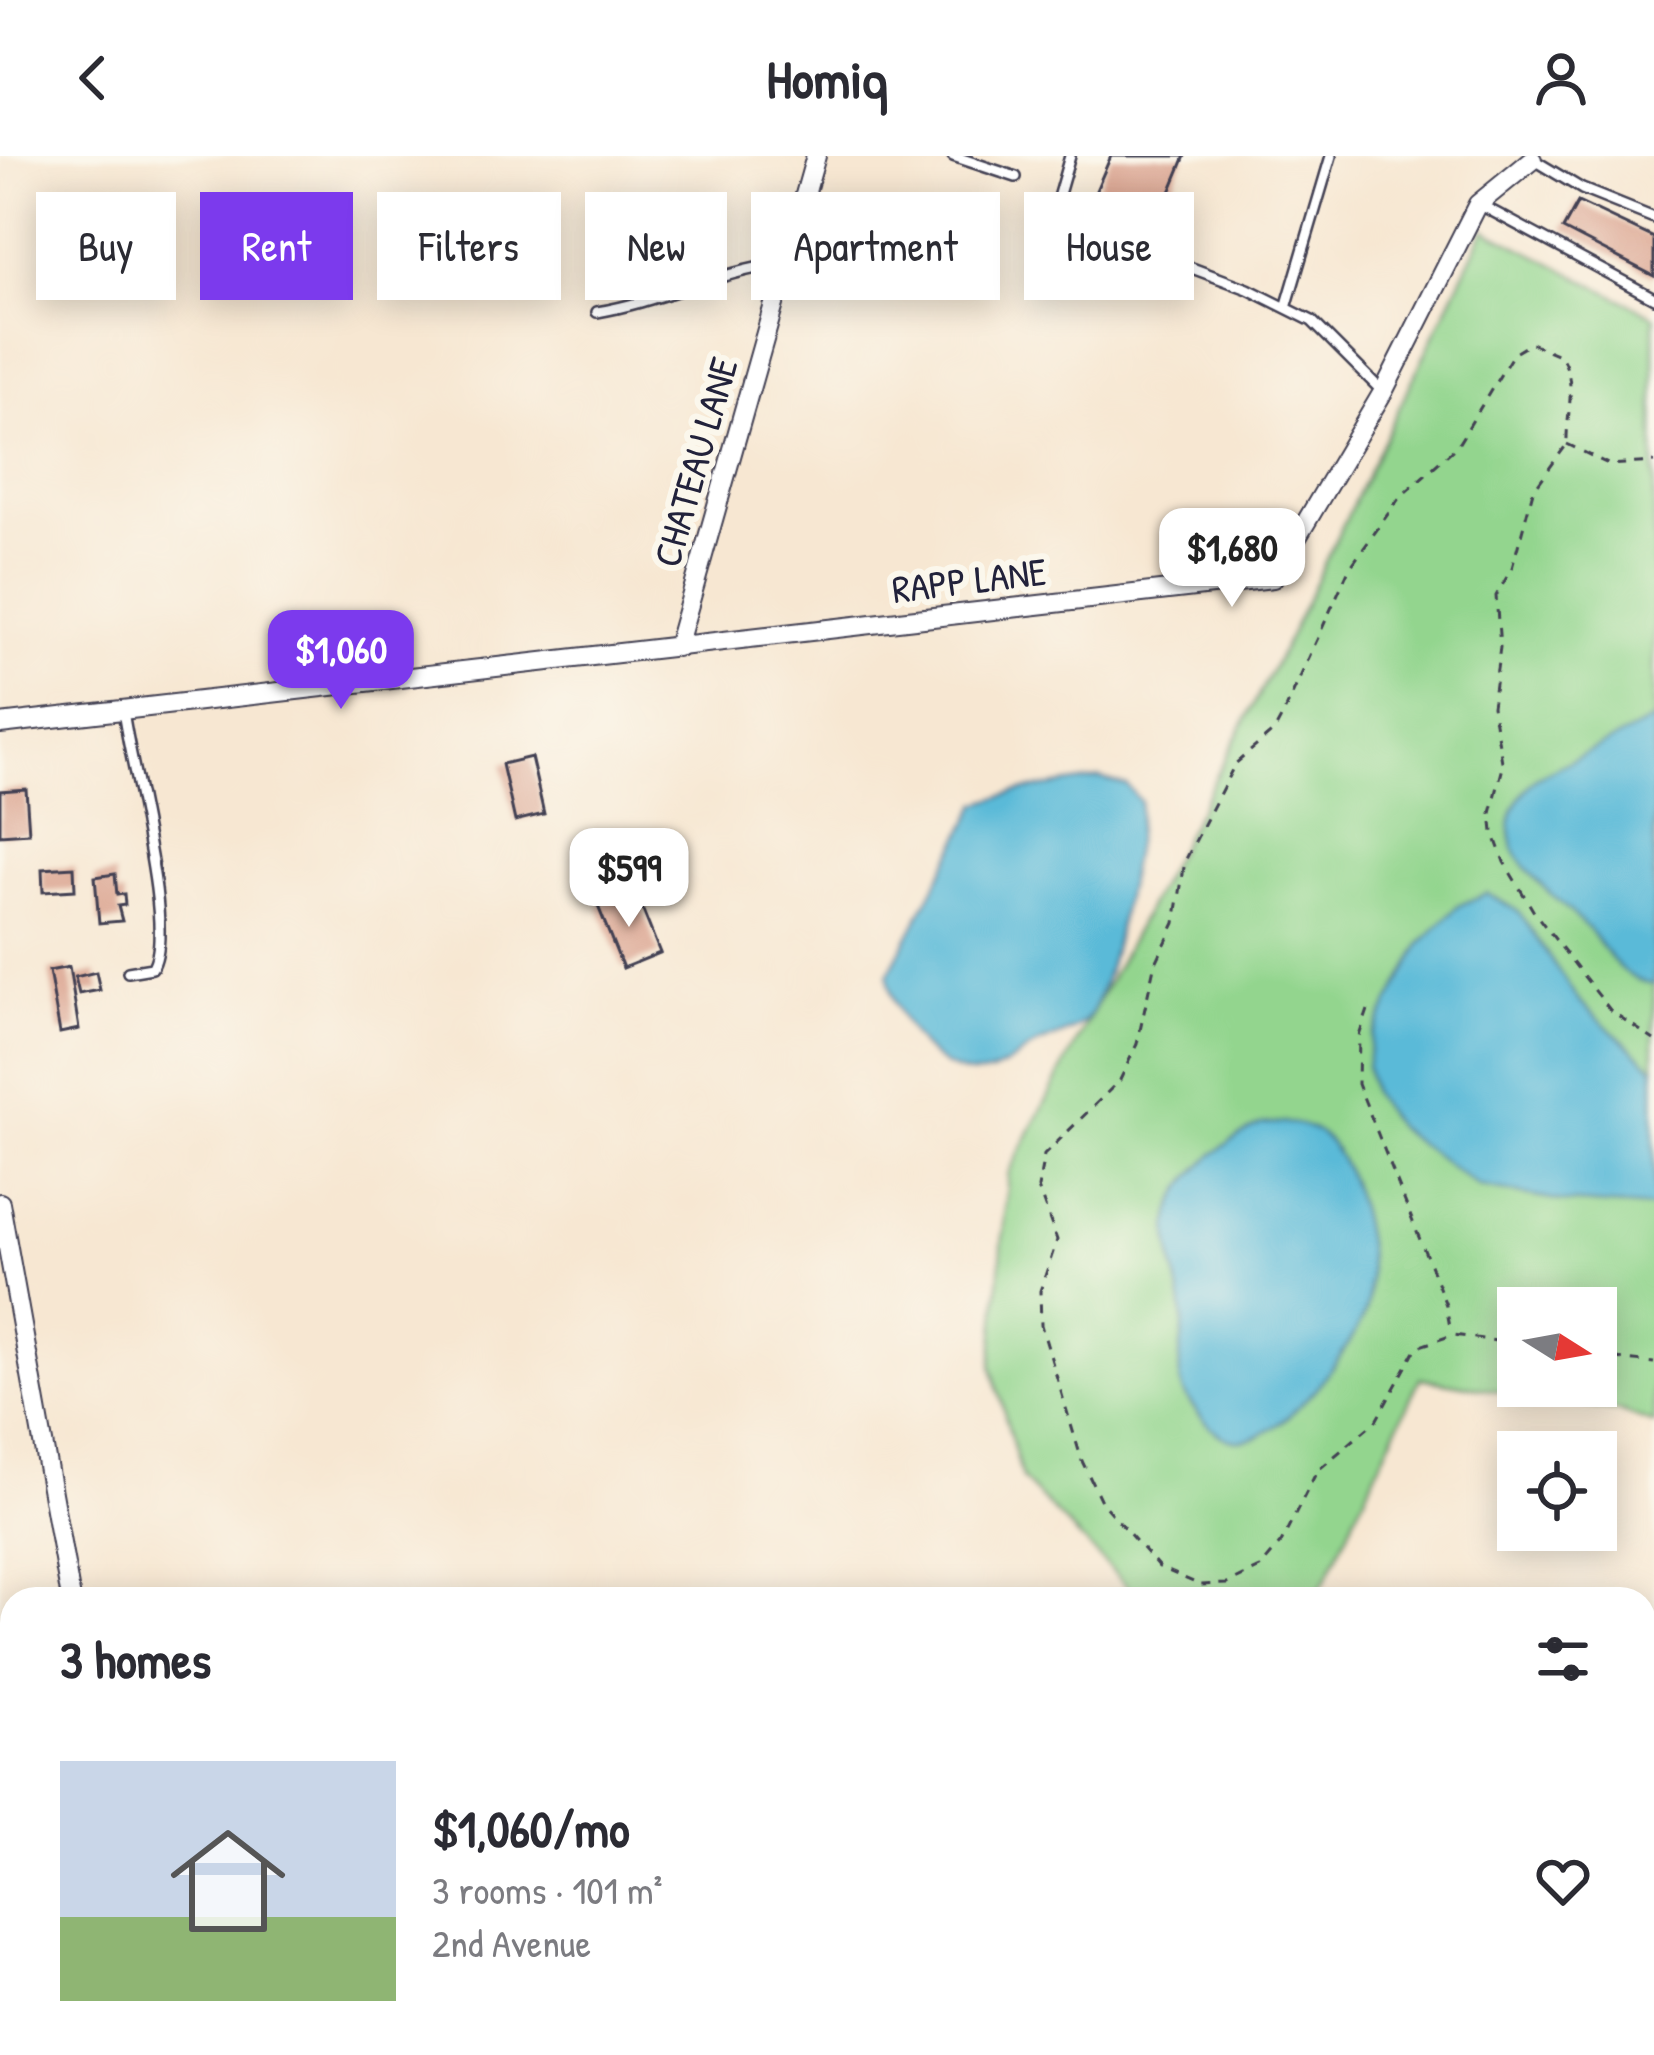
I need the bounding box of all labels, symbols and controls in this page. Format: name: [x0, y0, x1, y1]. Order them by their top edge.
text: Homiq: [767, 42, 887, 115]
icon: back: [60, 45, 126, 111]
icon: person: [1528, 45, 1594, 111]
chip: Buy: [36, 192, 176, 300]
chip: Rent: [200, 192, 353, 300]
chip: Filters: [377, 192, 561, 300]
chip: New: [585, 192, 727, 300]
chip: Apartment: [751, 192, 1000, 300]
chip: House: [1024, 192, 1194, 300]
street label: CHATEAU LANE: [639, 351, 750, 573]
pin: $1,680: [1134, 508, 1330, 610]
text: $1,680: [1186, 520, 1278, 573]
street label: RAPP LANE: [889, 544, 1049, 615]
pin: $1,060: [243, 610, 439, 712]
text: $1,060: [295, 622, 387, 675]
pin: $599: [558, 828, 700, 930]
text: $599: [597, 840, 661, 893]
north arrow: [1497, 1287, 1617, 1407]
map controls: [1497, 1287, 1617, 1551]
button: locate: [1497, 1431, 1617, 1551]
text: 3 homes: [60, 1625, 211, 1694]
icon: filters: [1530, 1626, 1596, 1692]
text: $1,060/mo: [432, 1794, 630, 1863]
icon: home: [156, 1809, 300, 1953]
icon: heart: [1530, 1848, 1596, 1914]
text: 3 rooms · 101 m²: [432, 1863, 662, 1916]
text: 2nd Avenue: [432, 1916, 591, 1969]

